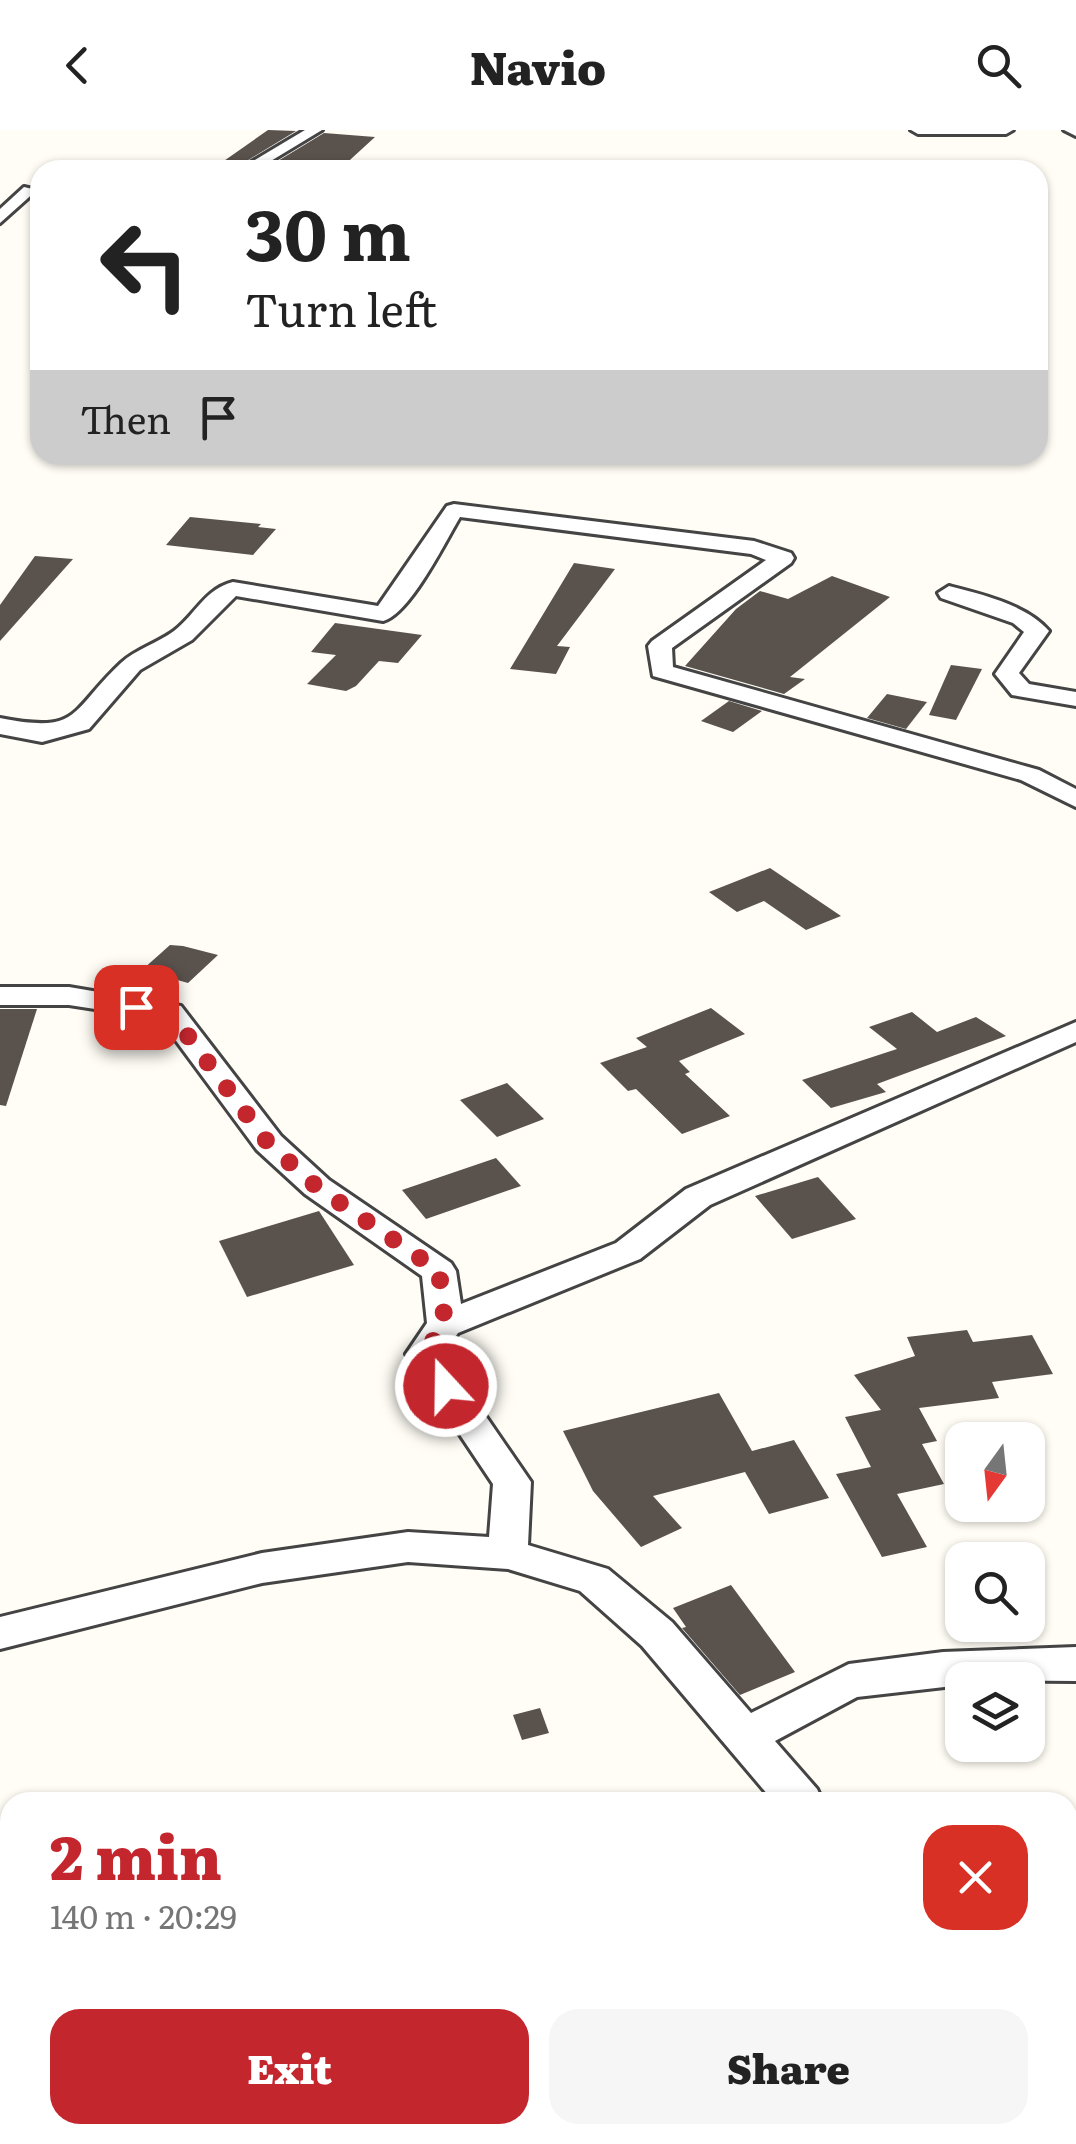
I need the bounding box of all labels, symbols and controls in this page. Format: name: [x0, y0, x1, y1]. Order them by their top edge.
text: Navio: [470, 32, 606, 99]
icon: back: [50, 38, 105, 93]
icon: search: [971, 38, 1026, 93]
text: 30 m: [245, 179, 411, 283]
icon: left: [80, 200, 210, 330]
text: Turn left: [245, 274, 437, 341]
text: Then: [80, 389, 171, 446]
icon: arrive: [191, 390, 246, 445]
pin: [94, 965, 179, 1050]
icon: arrive: [109, 980, 164, 1035]
position arrow: [394, 1334, 498, 1438]
north arrow: [945, 1422, 1045, 1522]
map controls: [945, 1422, 1045, 1762]
button: search: [945, 1542, 1045, 1642]
button: layers: [945, 1662, 1045, 1762]
text: 2 min: [50, 1809, 222, 1898]
button: close: [923, 1825, 1028, 1930]
text: 140 m · 20:29: [50, 1891, 237, 1939]
button: Exit: [50, 2009, 529, 2124]
button: Share: [549, 2009, 1028, 2124]

